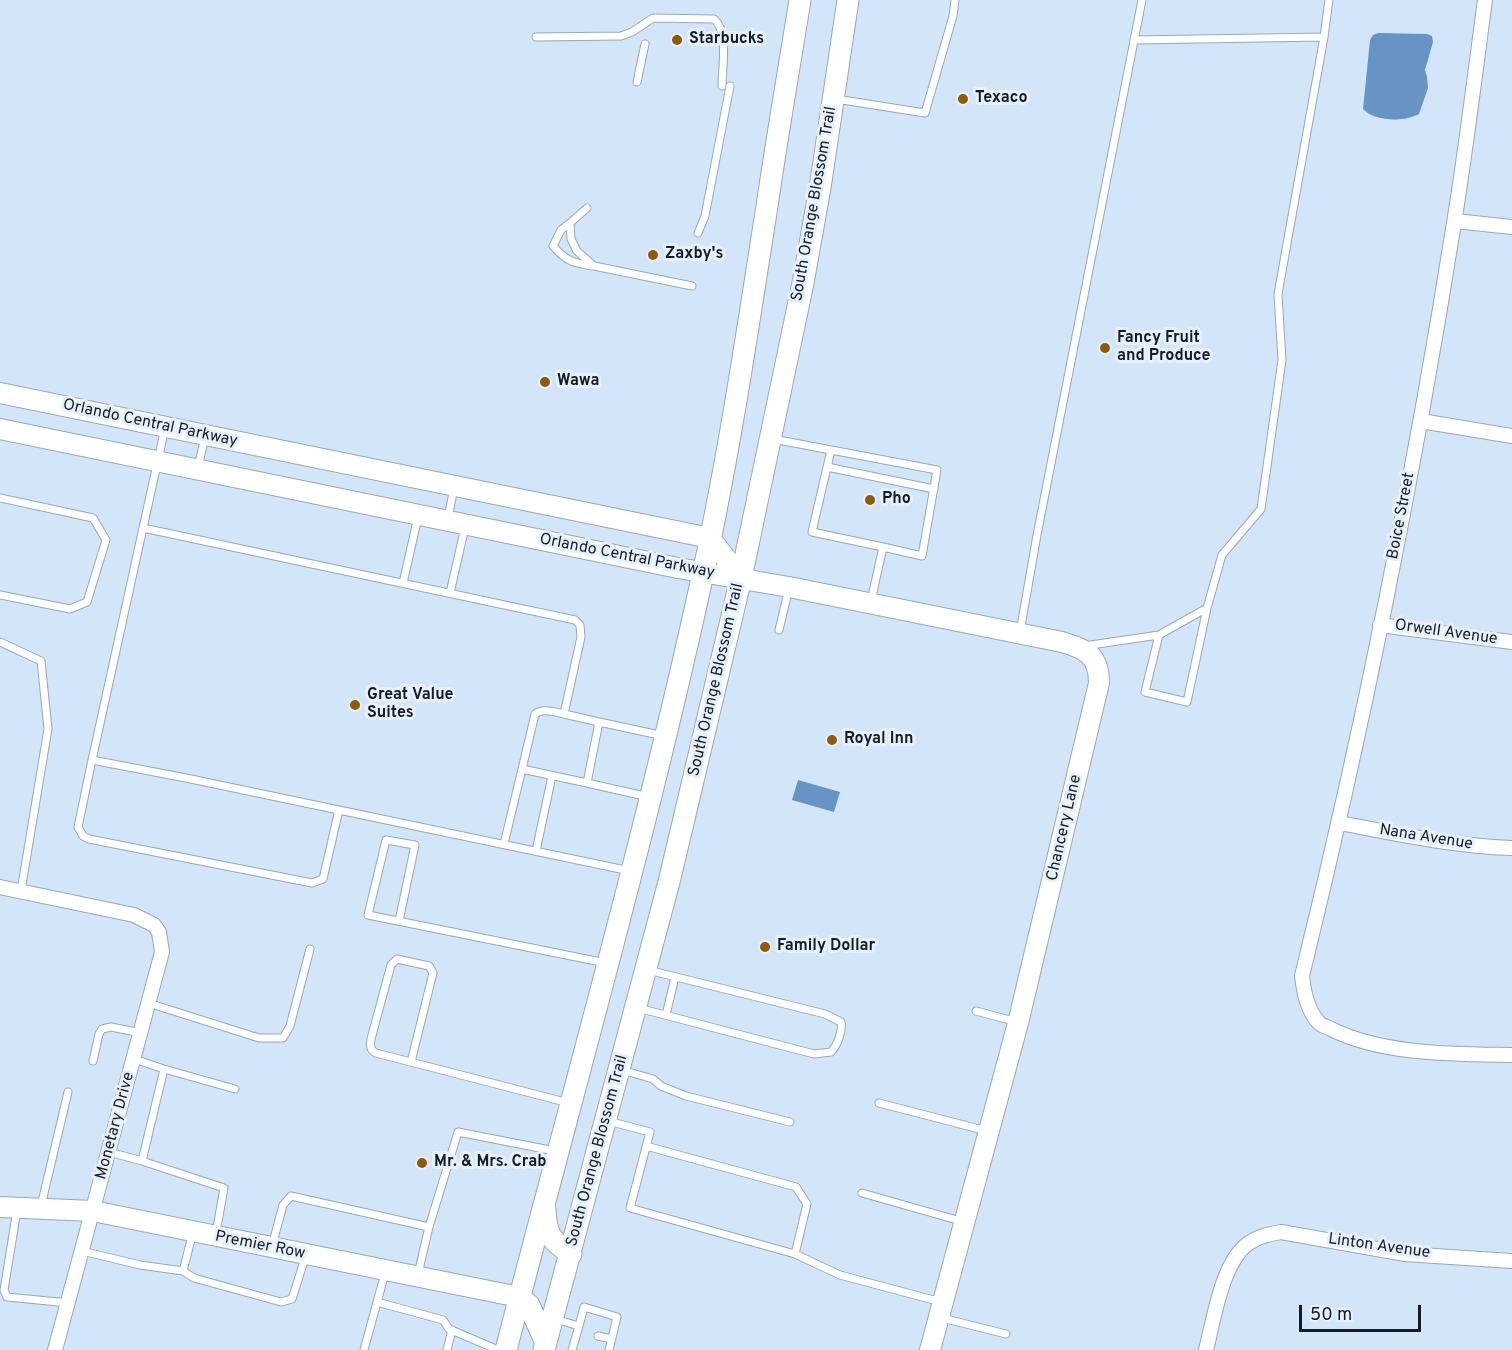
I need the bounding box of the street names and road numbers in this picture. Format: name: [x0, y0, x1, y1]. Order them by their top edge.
street label: South Orange Blossom Trail: [788, 105, 842, 303]
street label: Orlando Central Parkway: [61, 396, 239, 452]
street label: Boice Street: [1384, 471, 1420, 561]
street label: Orlando Central Parkway: [538, 531, 716, 583]
street label: South Orange Blossom Trail: [685, 582, 749, 778]
street label: Orwell Avenue: [1393, 616, 1499, 650]
street label: Chancery Lane: [1043, 773, 1087, 883]
street label: Nana Avenue: [1378, 821, 1474, 855]
street label: South Orange Blossom Trail: [563, 1053, 633, 1249]
street label: Monetary Drive: [92, 1070, 140, 1182]
street label: Premier Row: [213, 1228, 307, 1264]
street label: Linton Avenue: [1327, 1230, 1431, 1264]

